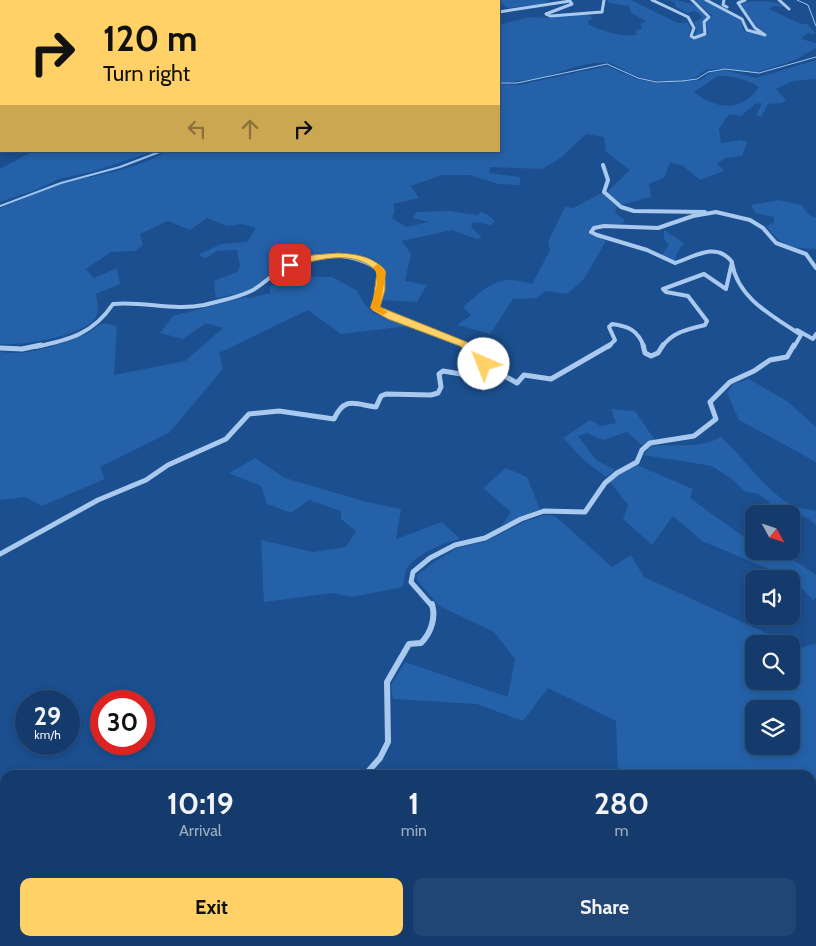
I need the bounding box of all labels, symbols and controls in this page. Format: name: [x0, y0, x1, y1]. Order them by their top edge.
text: 120 m: [103, 17, 197, 60]
icon: right: [20, 20, 85, 85]
text: Turn right: [103, 60, 190, 87]
icon: left: [183, 115, 211, 143]
icon: ahead: [236, 115, 264, 143]
icon: right: [289, 115, 317, 143]
pin: [269, 244, 311, 286]
icon: arrive: [276, 251, 304, 279]
position arrow: [457, 337, 509, 389]
north arrow: [745, 505, 800, 560]
map controls: [745, 505, 800, 755]
button: sound: [745, 570, 800, 625]
button: search: [745, 635, 800, 690]
speed limit sign: 30: [90, 690, 155, 755]
button: layers: [745, 700, 800, 755]
text: 29: [34, 701, 61, 731]
text: km/h: [34, 727, 61, 742]
text: 10:19: [167, 785, 234, 822]
text: 1: [408, 785, 419, 822]
text: 280: [594, 785, 649, 822]
text: Arrival: [179, 821, 222, 840]
text: min: [401, 821, 427, 840]
text: m: [614, 821, 629, 840]
button: Exit: [20, 878, 403, 936]
button: Share: [413, 878, 796, 936]

